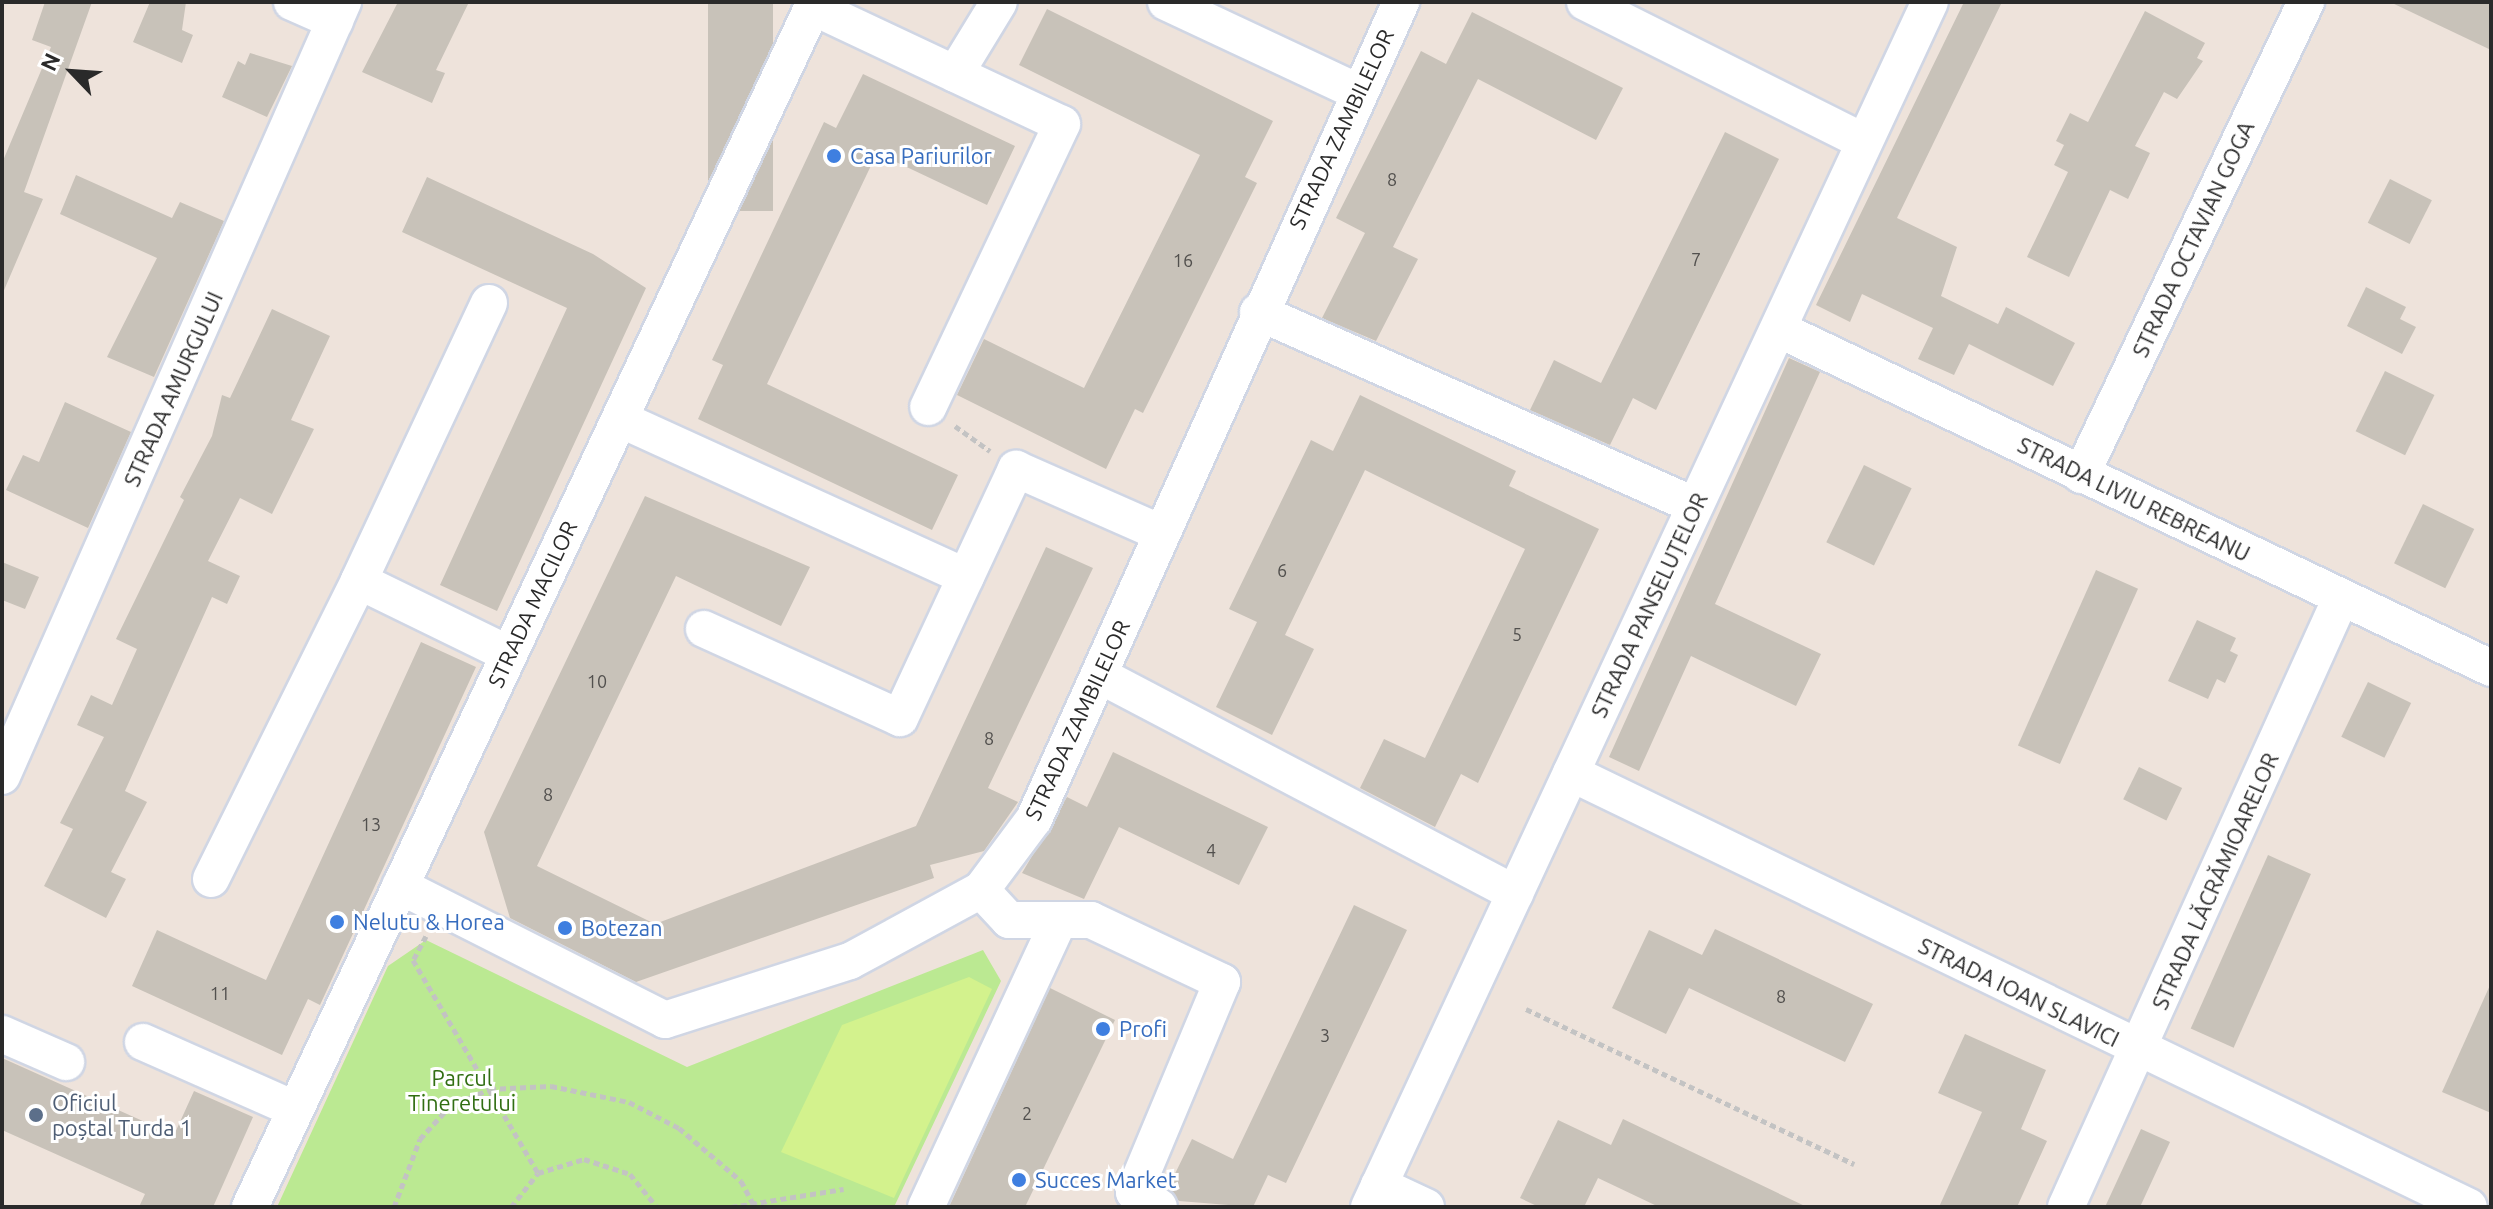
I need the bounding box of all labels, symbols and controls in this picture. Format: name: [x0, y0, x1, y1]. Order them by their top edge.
street label: STRADA ZAMBILELOR: [1283, 25, 1399, 233]
north arrow: [32, 32, 112, 112]
text: N: [35, 49, 65, 74]
street label: STRADA OCTAVIAN GOGA: [2127, 117, 2259, 361]
place label: Casa Pariurilor: [850, 143, 992, 169]
marker: Casa Pariurilor: [825, 147, 843, 165]
house number: 8: [1387, 168, 1397, 190]
house number: 7: [1691, 248, 1701, 270]
house number: 16: [1173, 249, 1193, 271]
street label: STRADA AMURGULUI: [118, 288, 228, 490]
street label: STRADA LIVIU REBREANU: [2014, 431, 2254, 567]
street label: STRADA PANSELUȚELOR: [1585, 488, 1713, 722]
street label: STRADA MACILOR: [482, 517, 582, 691]
house number: 6: [1277, 559, 1287, 581]
street label: STRADA ZAMBILELOR: [1019, 616, 1135, 824]
house number: 5: [1512, 623, 1522, 645]
house number: 10: [587, 670, 607, 692]
house number: 8: [984, 727, 994, 749]
street label: STRADA LĂCRĂMIOARELOR: [2146, 749, 2284, 1013]
house number: 8: [543, 783, 553, 805]
house number: 13: [361, 813, 381, 835]
house number: 4: [1206, 839, 1216, 861]
place label: Nelutu & Horea: [353, 909, 505, 935]
marker: Nelutu & Horea: [328, 913, 346, 931]
place label: Botezan: [581, 915, 663, 941]
marker: Botezan: [556, 919, 574, 937]
street label: STRADA IOAN SLAVICI: [1914, 932, 2124, 1052]
house number: 11: [210, 982, 230, 1004]
house number: 8: [1776, 985, 1786, 1007]
place label: Profi: [1119, 1016, 1167, 1042]
marker: Profi: [1094, 1020, 1112, 1038]
house number: 3: [1320, 1024, 1330, 1046]
park label: Parcul Tineretului: [408, 1064, 516, 1116]
place label: Oficiul poștal Turda 1: [52, 1089, 192, 1140]
house number: 2: [1022, 1102, 1032, 1124]
marker: Oficiul poștal Turda 1: [27, 1106, 45, 1124]
place label: Succes Market: [1035, 1167, 1176, 1193]
marker: Succes Market: [1010, 1171, 1028, 1189]

